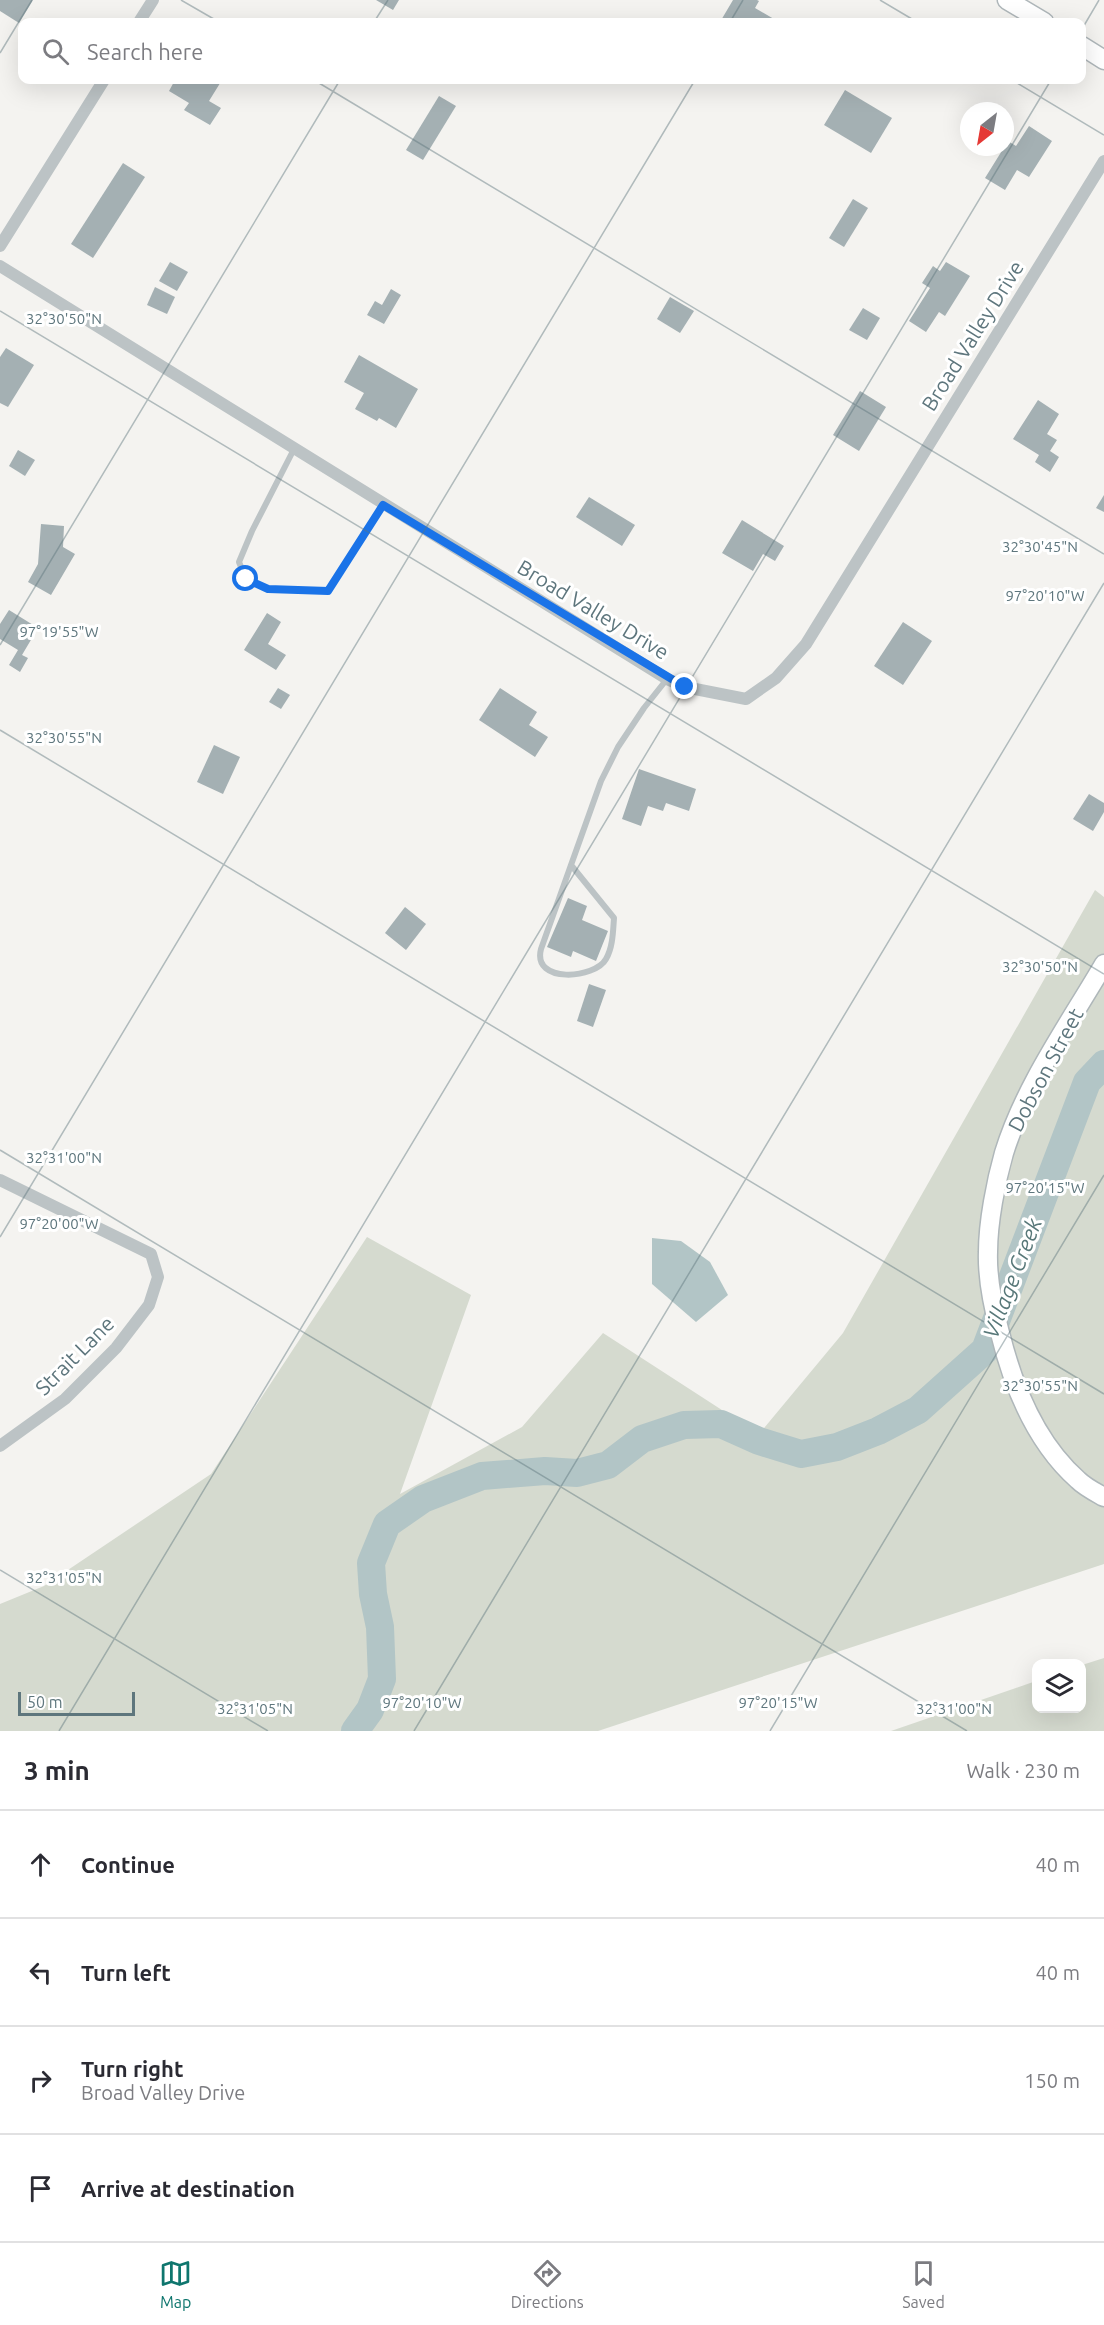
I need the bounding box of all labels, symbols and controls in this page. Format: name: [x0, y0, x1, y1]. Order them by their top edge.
search box: [18, 18, 1086, 84]
icon: search: [39, 35, 72, 68]
text: Search here: [87, 39, 203, 64]
north arrow: [960, 102, 1014, 156]
street label: Broad Valley Drive: [916, 256, 1028, 415]
text: 32°30'50"N: [26, 310, 102, 327]
text: 32°30'45"N: [1002, 538, 1078, 555]
street label: Broad Valley Drive: [513, 554, 674, 664]
route start: [232, 565, 258, 591]
text: 97°20'10"W: [1005, 587, 1085, 604]
text: 97°19'55"W: [19, 623, 99, 640]
route end: [671, 673, 697, 699]
text: 32°30'55"N: [26, 729, 102, 746]
text: 32°30'50"N: [1002, 958, 1078, 975]
street label: Dobson Street: [1003, 1004, 1088, 1135]
text: 32°31'00"N: [26, 1149, 102, 1166]
text: 97°20'15"W: [1005, 1179, 1085, 1196]
water label: Village Creek: [977, 1214, 1046, 1341]
text: 97°20'00"W: [19, 1215, 99, 1232]
street label: Strait Lane: [30, 1311, 119, 1400]
text: 32°30'55"N: [1002, 1377, 1078, 1394]
text: 32°31'05"N: [26, 1569, 102, 1586]
map controls: [1032, 1659, 1086, 1713]
button: layers: [1032, 1659, 1086, 1713]
scale bar: [18, 1689, 135, 1716]
text: 50 m: [27, 1693, 63, 1711]
text: 97°20'10"W: [382, 1694, 462, 1711]
text: 97°20'15"W: [738, 1694, 818, 1711]
text: 32°31'05"N: [217, 1700, 293, 1717]
text: 32°31'00"N: [916, 1700, 992, 1717]
text: 3 min: [24, 1756, 90, 1785]
text: Walk · 230 m: [967, 1759, 1080, 1782]
icon: ahead: [24, 1848, 57, 1881]
text: Continue: [81, 1852, 175, 1877]
text: 40 m: [1036, 1853, 1080, 1876]
icon: left: [24, 1956, 57, 1989]
text: Turn left: [81, 1960, 171, 1985]
text: 40 m: [1036, 1961, 1080, 1984]
text: Turn right: [81, 2056, 183, 2081]
icon: right: [24, 2064, 57, 2097]
text: 150 m: [1024, 2069, 1080, 2092]
text: Broad Valley Drive: [81, 2081, 245, 2104]
icon: arrive: [24, 2172, 57, 2205]
text: Arrive at destination: [81, 2176, 295, 2201]
tab: Map: [159, 2257, 192, 2311]
tab: Directions: [511, 2257, 584, 2311]
tab: Saved: [902, 2257, 945, 2311]

